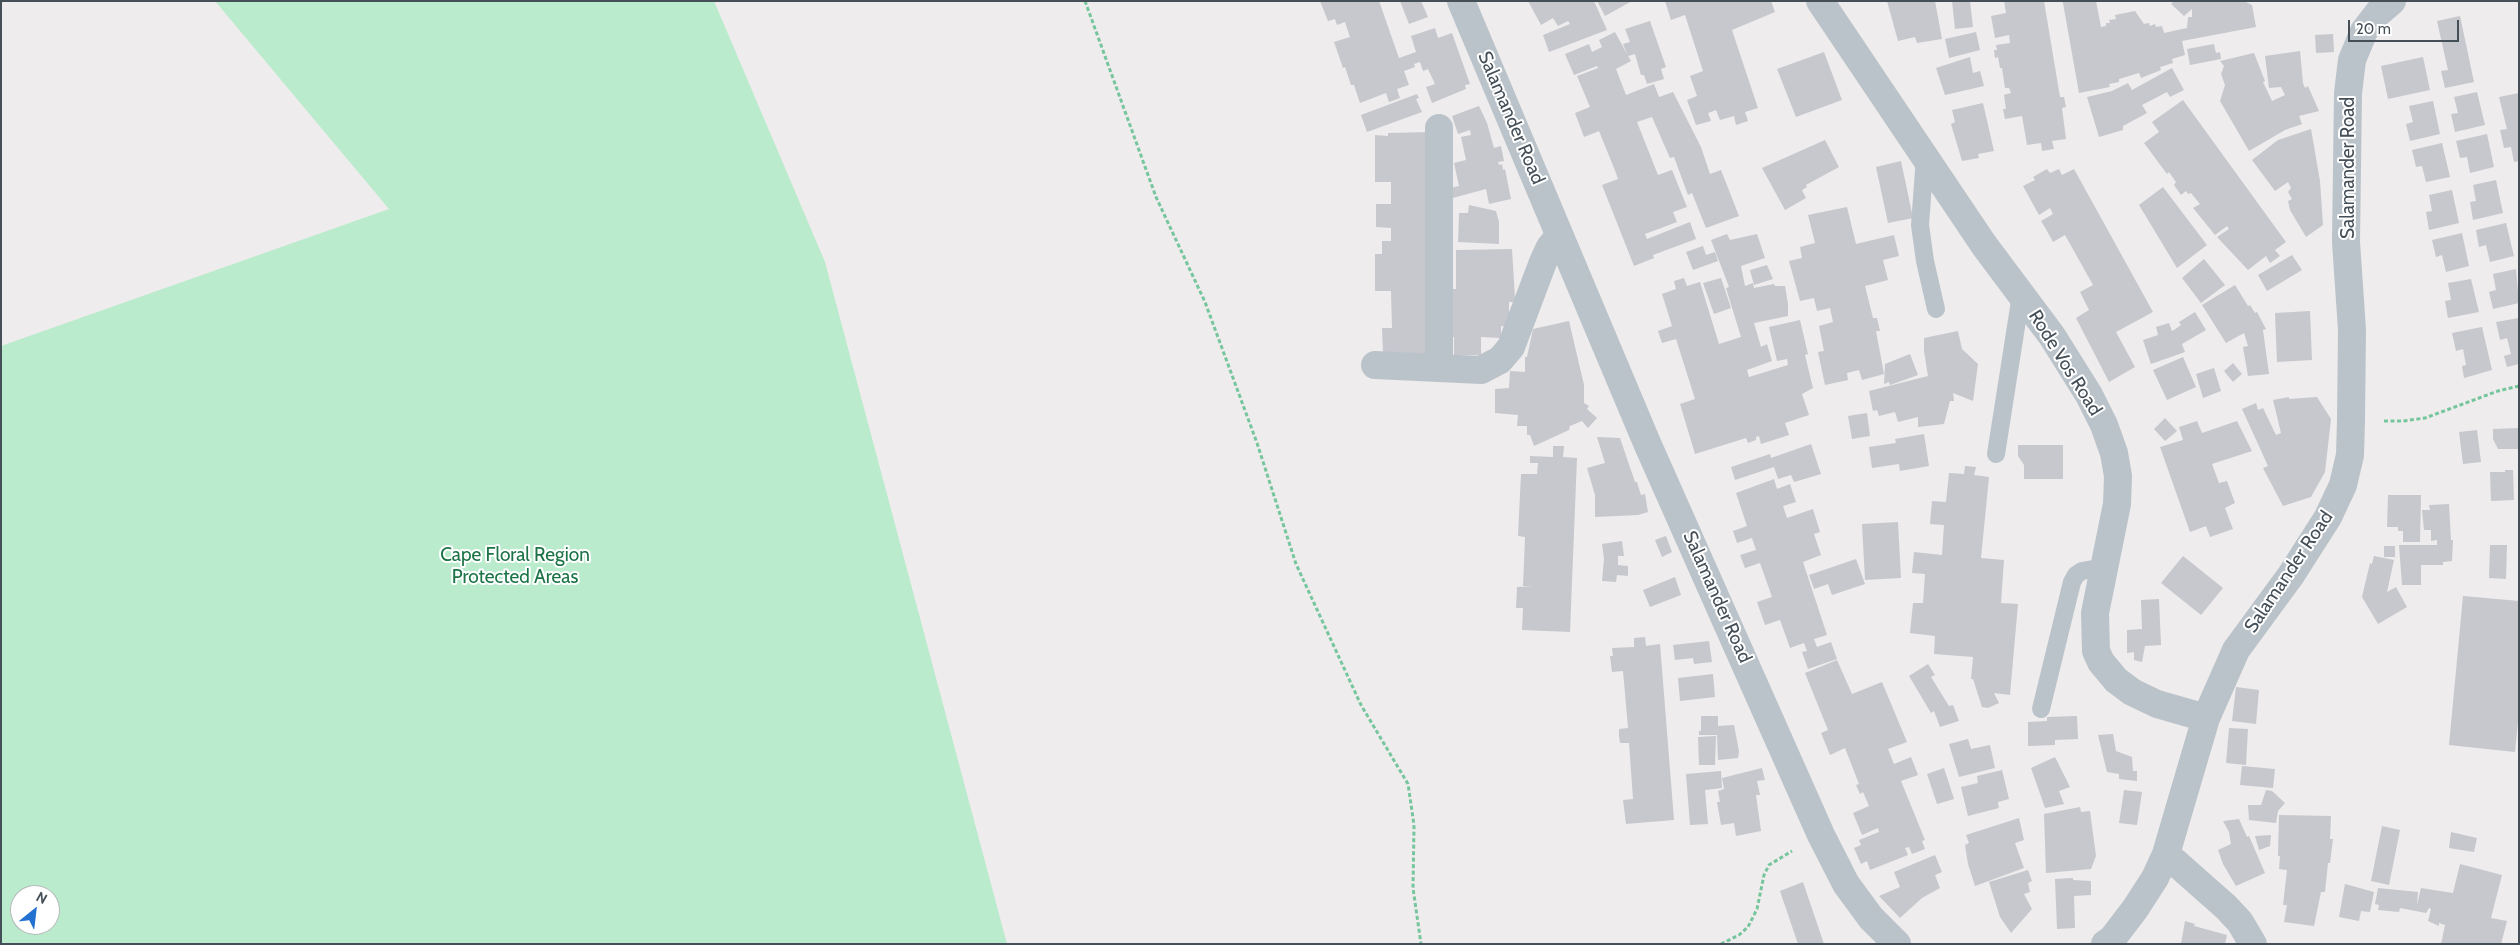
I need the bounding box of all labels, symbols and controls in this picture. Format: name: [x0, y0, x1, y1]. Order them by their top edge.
scale bar: [2350, 10, 2461, 42]
text: 20 m: [2356, 20, 2391, 38]
street label: Salamander Road: [1473, 48, 1549, 188]
street label: Salamander Road: [2337, 97, 2359, 239]
street label: Rode Vos Road: [2023, 306, 2107, 420]
street label: Salamander Road: [2240, 507, 2338, 637]
street label: Salamander Road: [1678, 528, 1756, 666]
park label: Cape Floral Region Protected Areas: [440, 544, 590, 588]
north arrow: [10, 885, 60, 935]
text: N: [33, 887, 50, 908]

